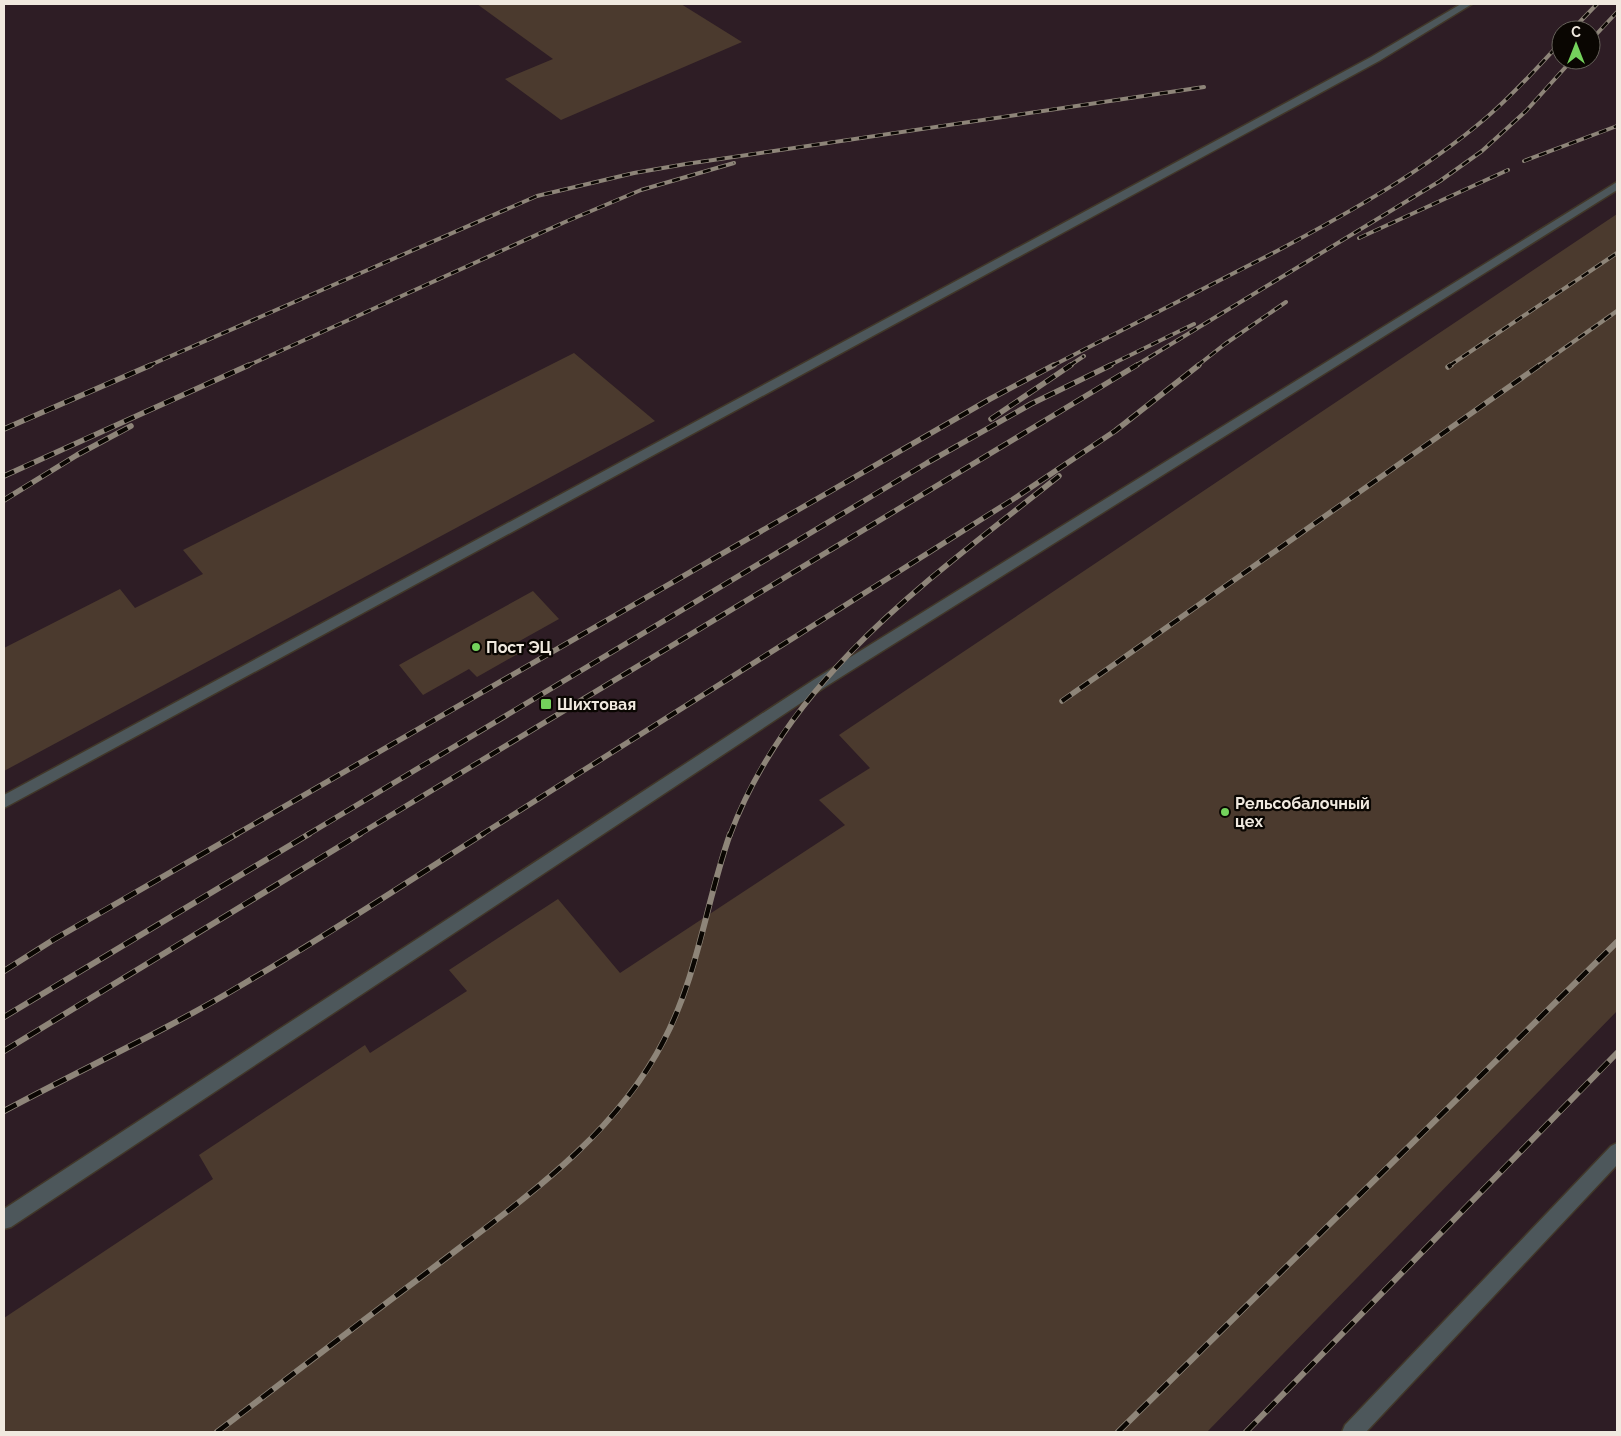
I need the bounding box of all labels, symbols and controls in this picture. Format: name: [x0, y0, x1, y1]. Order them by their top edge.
north arrow: [1551, 20, 1601, 70]
text: С: [1571, 24, 1581, 40]
place label: Пост ЭЦ: [486, 638, 552, 657]
marker: Пост ЭЦ: [470, 641, 482, 653]
place label: Шихтовая: [557, 695, 636, 714]
marker: Шихтовая: [539, 697, 553, 711]
place label: Рельсобалочный цех: [1235, 794, 1370, 831]
marker: Рельсобалочный цех: [1219, 806, 1231, 818]

